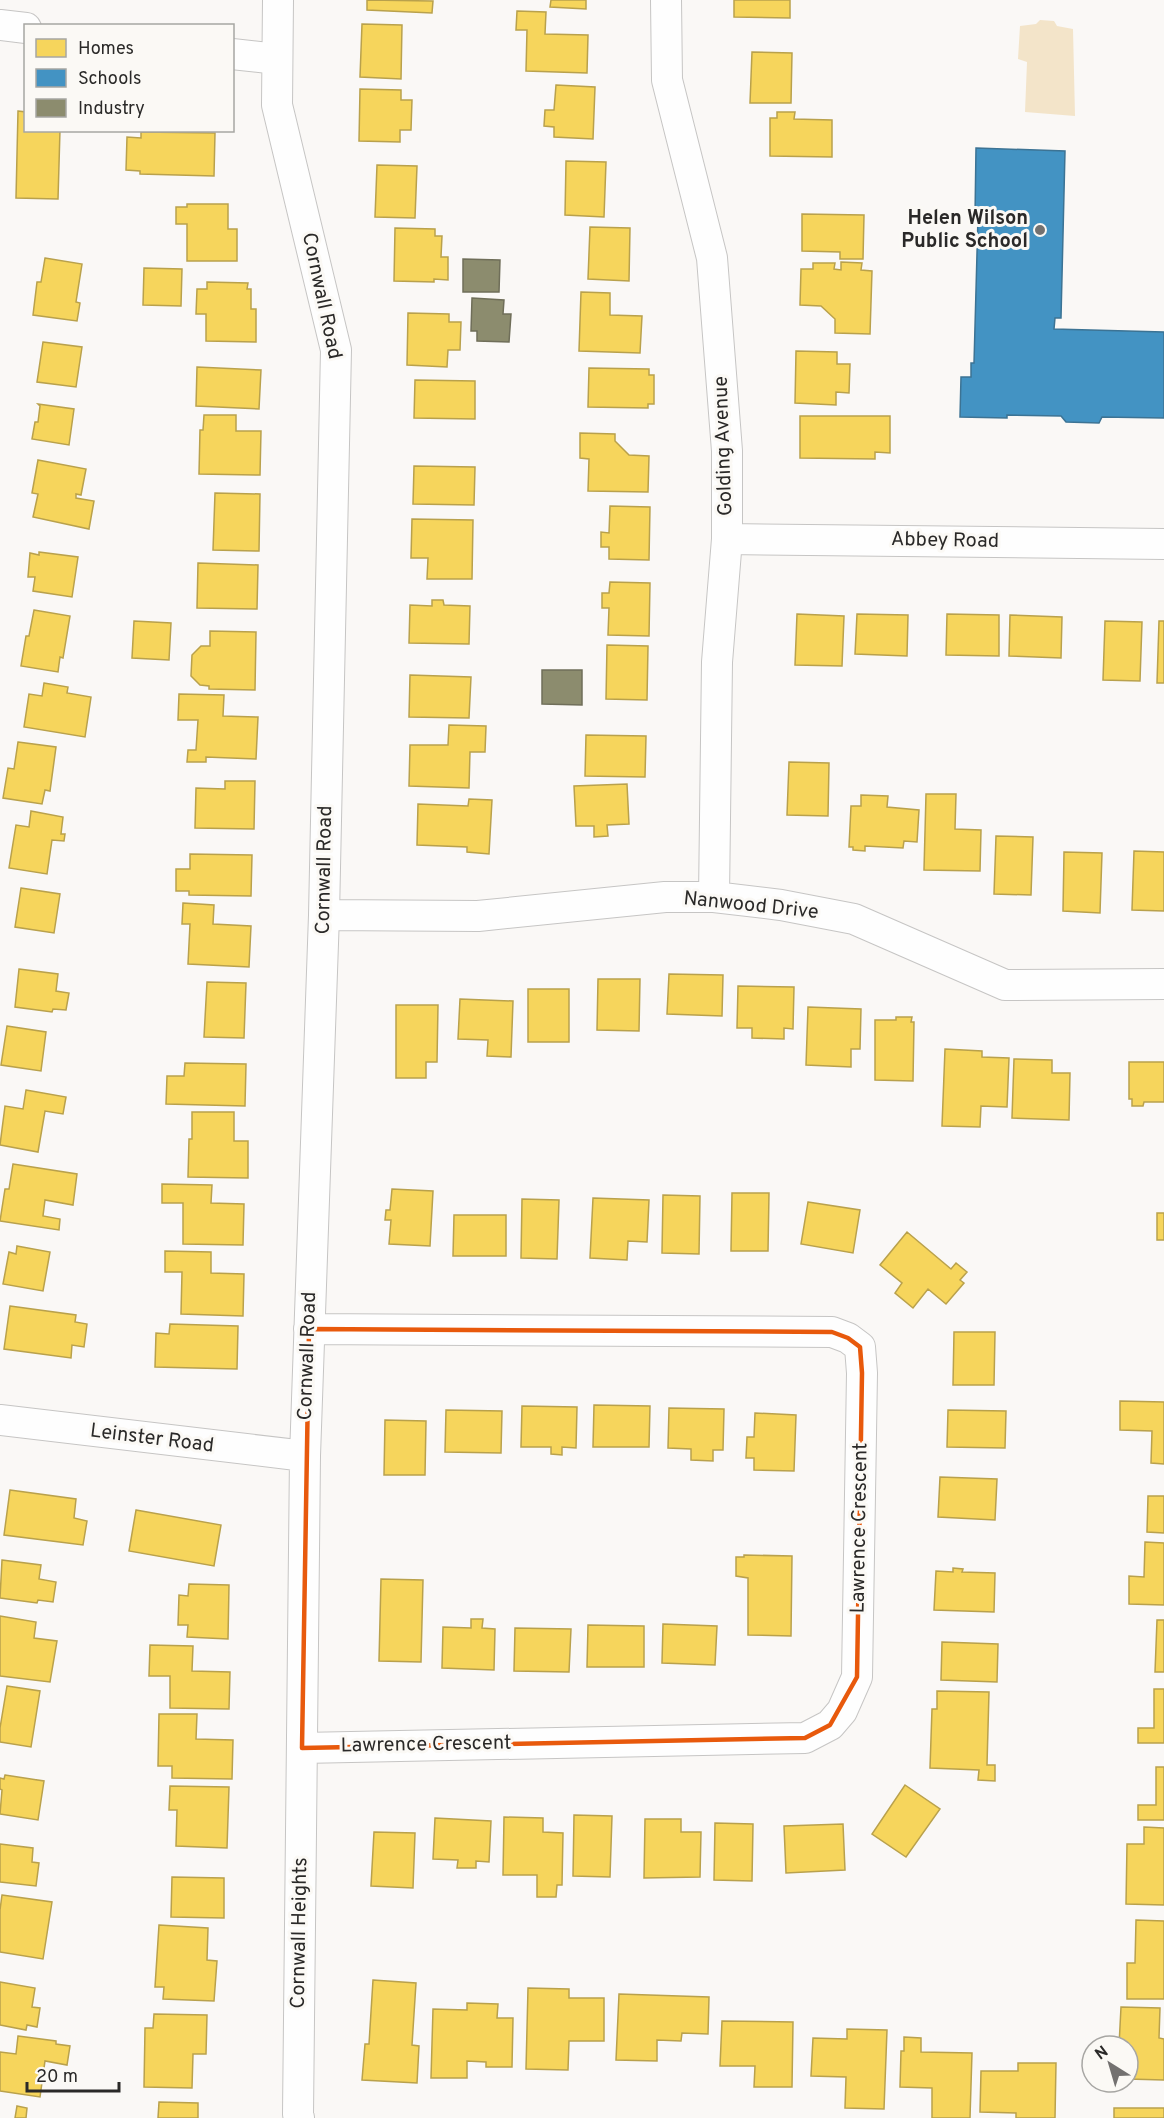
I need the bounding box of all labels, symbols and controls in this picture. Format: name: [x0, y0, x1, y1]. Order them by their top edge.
legend: [24, 24, 234, 132]
text: Homes: [78, 38, 134, 61]
text: Schools: [78, 68, 141, 91]
text: Industry: [78, 98, 145, 121]
place label: Helen Wilson Public School: [901, 206, 1028, 255]
marker: Helen Wilson Public School: [1033, 223, 1047, 237]
street label: Cornwall Road: [295, 230, 347, 362]
street label: Golding Avenue: [709, 376, 739, 516]
street label: Abbey Road: [891, 527, 999, 555]
street label: Cornwall Road: [311, 805, 339, 935]
street label: Nanwood Drive: [682, 886, 820, 926]
street label: Cornwall Road: [293, 1291, 323, 1421]
street label: Leinster Road: [89, 1419, 215, 1459]
street label: Lawrence Crescent: [846, 1442, 874, 1614]
street label: Lawrence Crescent: [340, 1731, 512, 1759]
street label: Cornwall Heights: [286, 1857, 314, 2009]
north arrow: [1080, 2034, 1140, 2094]
text: N: [1092, 2042, 1113, 2065]
scale bar: [27, 2055, 118, 2093]
text: 20 m: [36, 2066, 78, 2089]

